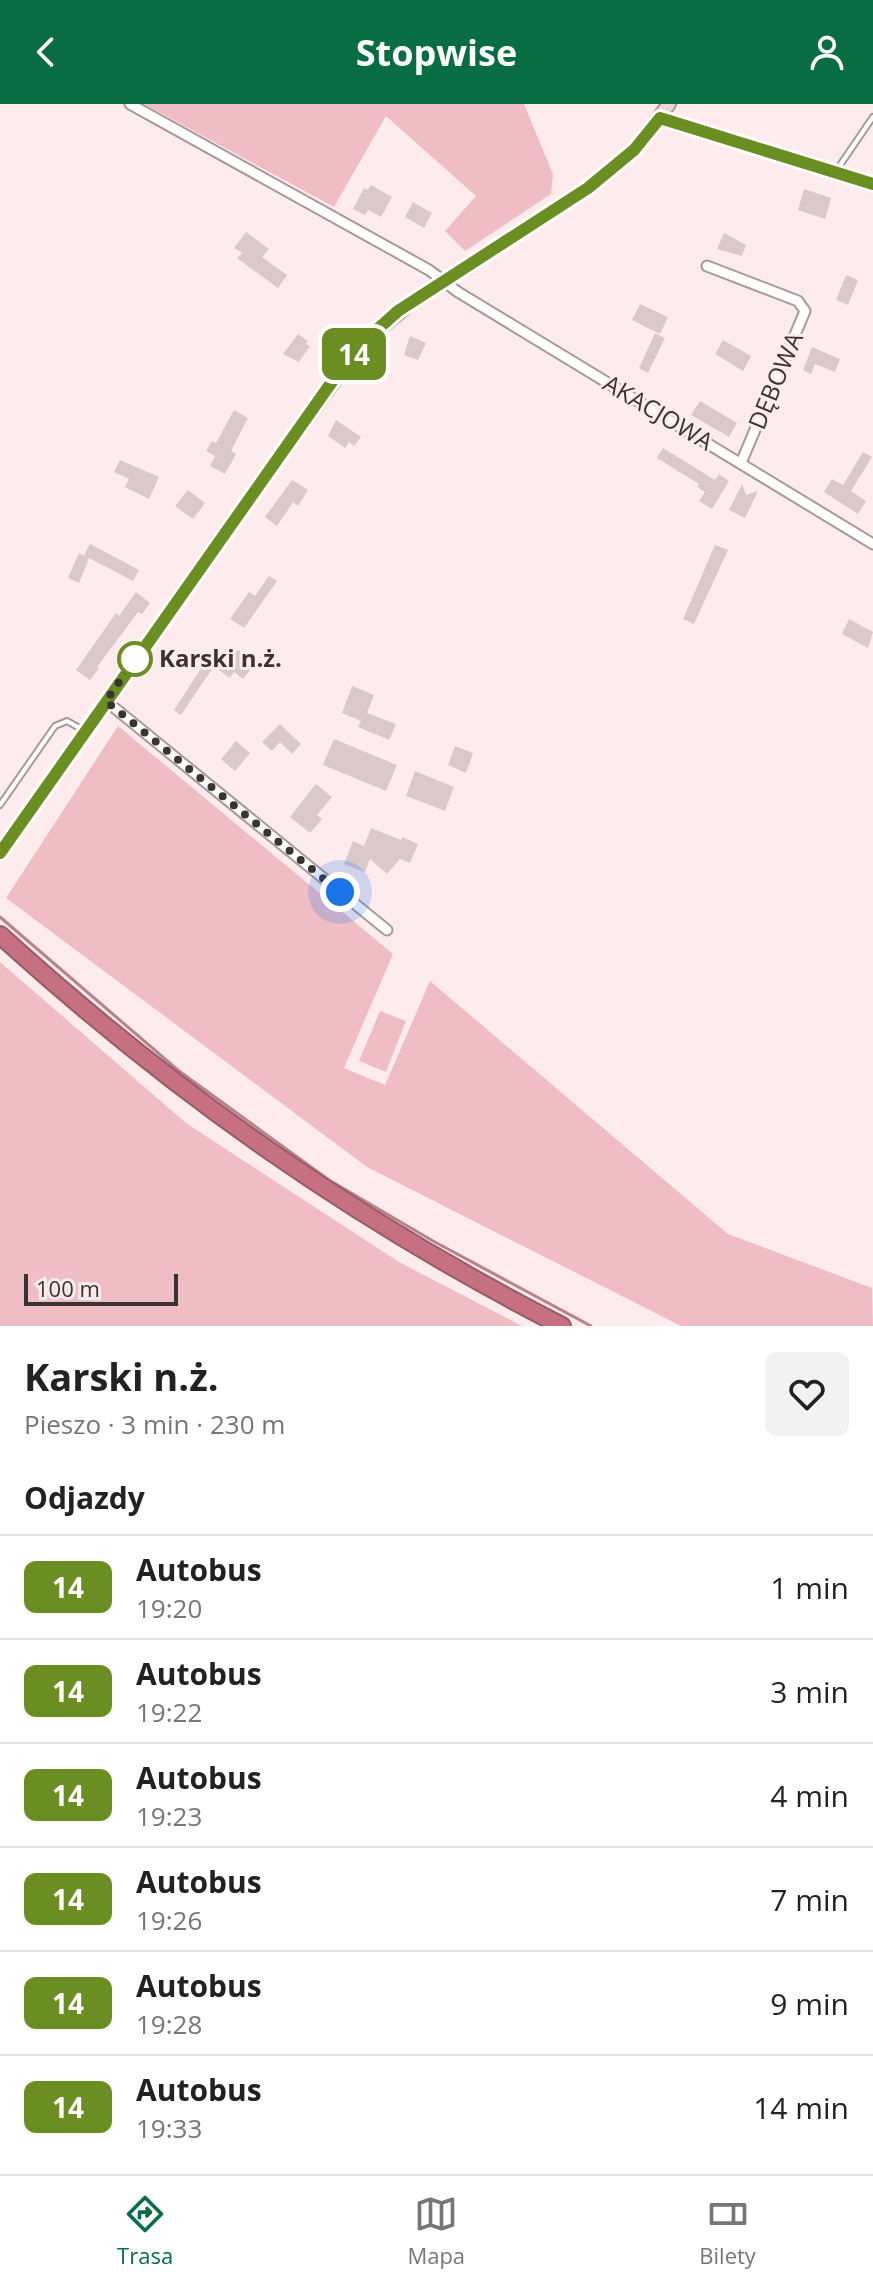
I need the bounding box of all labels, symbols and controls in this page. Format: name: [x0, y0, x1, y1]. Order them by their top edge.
text: Stopwise: [356, 28, 517, 77]
icon: back: [24, 30, 68, 74]
icon: person: [805, 30, 849, 74]
street label: DĘBOWA: [739, 326, 810, 434]
line badge: 14: [318, 328, 390, 380]
text: 14: [338, 335, 370, 373]
street label: AKACJOWA: [598, 366, 721, 458]
place label: Karski n.ż.: [159, 641, 282, 674]
marker: Karski n.ż.: [118, 642, 152, 676]
your location: [320, 872, 360, 912]
scale bar: [24, 1270, 178, 1306]
text: 100 m: [36, 1273, 100, 1303]
text: Karski n.ż.: [24, 1350, 219, 1402]
button: heart: [765, 1352, 849, 1436]
text: Pieszo · 3 min · 230 m: [24, 1406, 285, 1442]
text: Odjazdy: [24, 1477, 145, 1518]
text: Autobus: [136, 1549, 262, 1590]
text: 1 min: [770, 1567, 849, 1608]
text: 14: [52, 1568, 84, 1606]
text: 19:20: [136, 1590, 202, 1626]
text: Autobus: [136, 1653, 262, 1694]
text: 3 min: [770, 1671, 849, 1712]
text: 14: [52, 1672, 84, 1710]
text: 19:22: [136, 1694, 202, 1730]
text: Autobus: [136, 1757, 262, 1798]
text: 4 min: [770, 1775, 849, 1816]
text: 14: [52, 1776, 84, 1814]
text: 19:23: [136, 1798, 202, 1834]
text: Autobus: [136, 1861, 262, 1902]
text: 7 min: [770, 1879, 849, 1920]
text: 14: [52, 1880, 84, 1918]
text: 19:26: [136, 1902, 202, 1938]
text: Autobus: [136, 1965, 262, 2006]
text: 9 min: [770, 1983, 849, 2024]
text: 14: [52, 1984, 84, 2022]
text: 19:28: [136, 2006, 202, 2042]
text: Autobus: [136, 2069, 262, 2110]
text: 14 min: [753, 2087, 849, 2128]
text: 14: [52, 2088, 84, 2126]
text: 19:33: [136, 2110, 202, 2146]
tab: Trasa: [117, 2192, 173, 2270]
tab: Mapa: [407, 2192, 465, 2270]
tab: Bilety: [699, 2192, 756, 2270]

